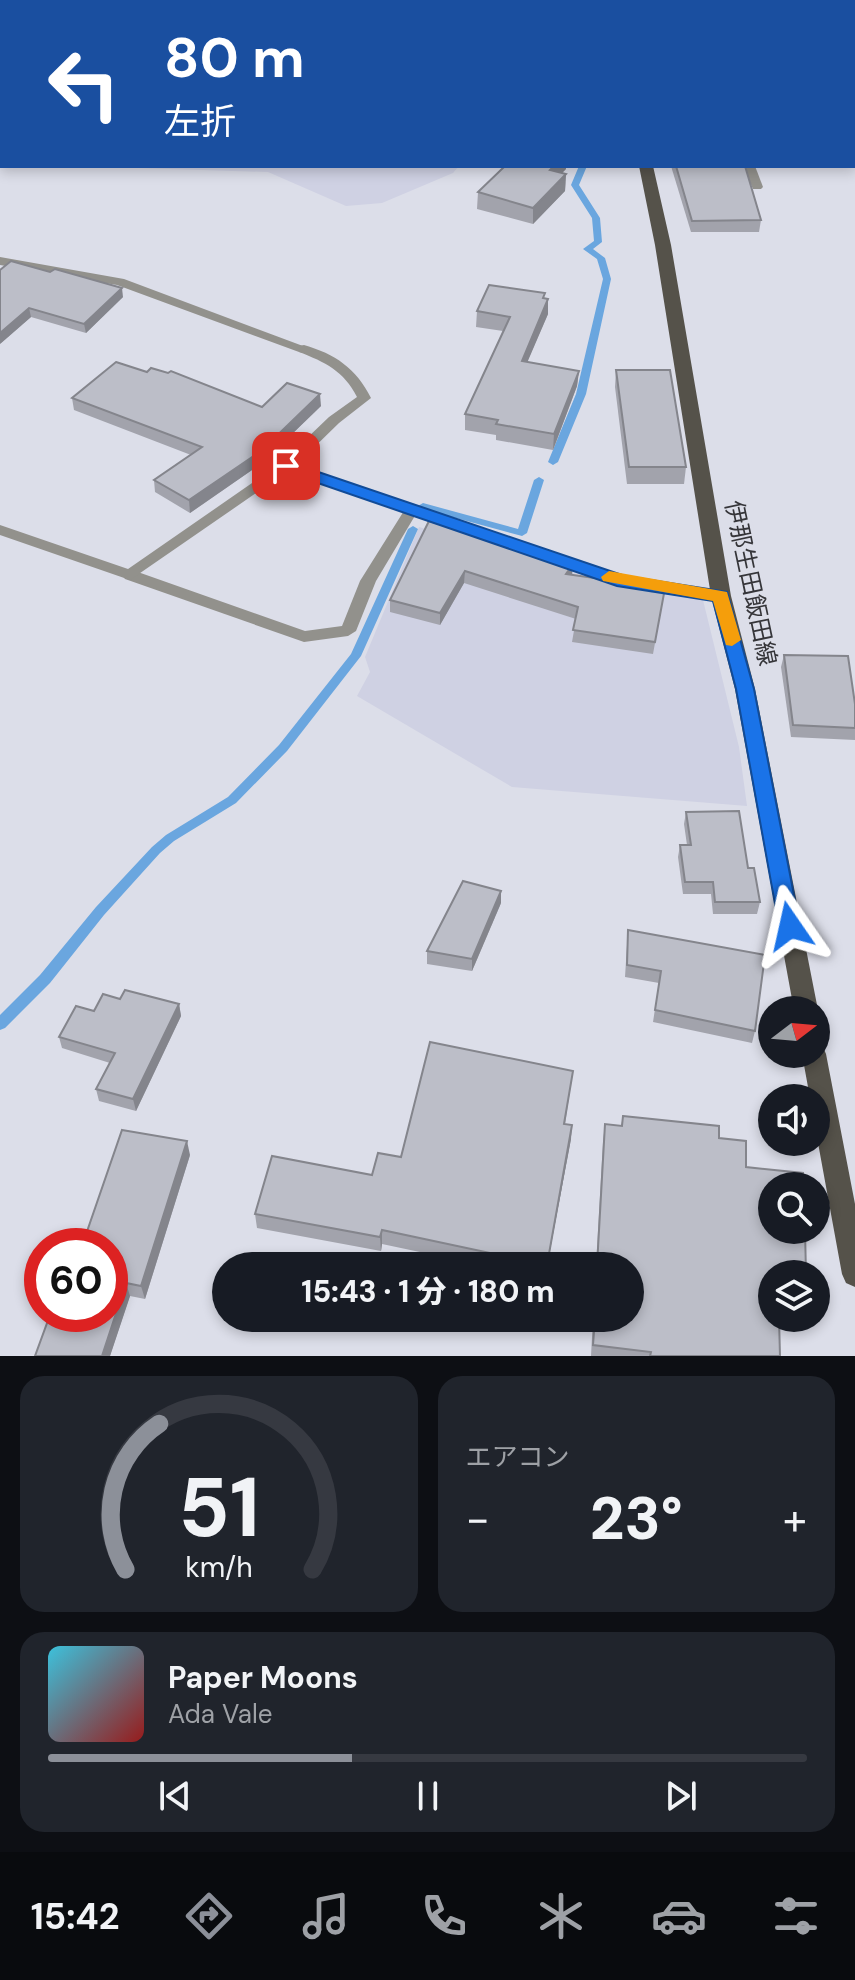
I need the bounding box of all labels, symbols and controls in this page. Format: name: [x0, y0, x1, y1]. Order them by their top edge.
text: 80 m: [164, 21, 305, 94]
icon: left: [32, 32, 136, 136]
text: 左折: [164, 98, 236, 145]
pin: [252, 432, 320, 500]
icon: arrive: [264, 444, 308, 488]
street label: 伊那生田飯田線: [718, 498, 784, 668]
position arrow: [748, 884, 832, 968]
north arrow: [758, 996, 830, 1068]
map controls: [758, 996, 830, 1332]
button: sound: [758, 1084, 830, 1156]
button: search: [758, 1172, 830, 1244]
speed limit sign: 60: [24, 1228, 128, 1332]
button: layers: [758, 1260, 830, 1332]
text: 15:43 · 1 分 · 180 m: [301, 1272, 555, 1311]
text: エアコン: [466, 1440, 570, 1474]
text: 51: [178, 1453, 260, 1562]
text: 23°: [590, 1479, 683, 1558]
text: −: [466, 1490, 490, 1548]
text: +: [783, 1490, 807, 1548]
text: km/h: [185, 1549, 253, 1586]
text: Paper Moons: [168, 1658, 358, 1697]
text: Ada Vale: [168, 1697, 273, 1731]
icon: previous: [153, 1774, 197, 1818]
icon: pause: [406, 1774, 450, 1818]
icon: next: [659, 1774, 703, 1818]
icon: directions: [181, 1888, 237, 1944]
icon: music: [298, 1888, 354, 1944]
icon: phone: [416, 1888, 472, 1944]
icon: climate: [533, 1888, 589, 1944]
icon: car: [651, 1888, 707, 1944]
icon: filters: [768, 1888, 824, 1944]
text: 15:42: [31, 1893, 120, 1940]

